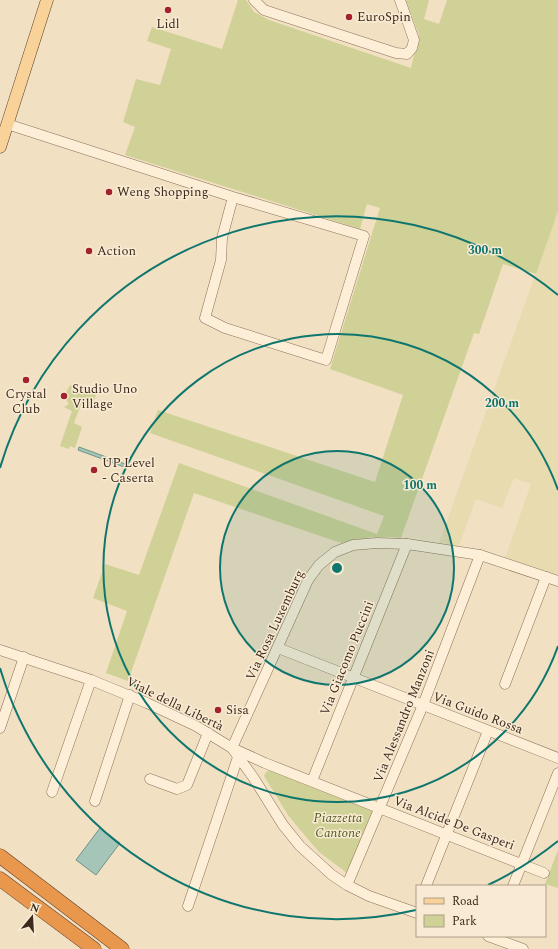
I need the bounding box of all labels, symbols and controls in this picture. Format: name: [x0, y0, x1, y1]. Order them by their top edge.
marker: Lidl: [163, 5, 173, 15]
place label: EuroSpin: [357, 7, 411, 27]
marker: EuroSpin: [344, 12, 354, 22]
place label: Lidl: [156, 14, 180, 34]
place label: Weng Shopping: [117, 182, 209, 202]
marker: Weng Shopping: [104, 187, 114, 197]
place label: Action: [97, 241, 136, 261]
text: 300 m: [468, 241, 502, 260]
marker: Action: [84, 246, 94, 256]
marker: Crystal Club: [21, 375, 31, 385]
place label: Studio Uno Village: [72, 379, 137, 414]
place label: Crystal Club: [5, 384, 47, 419]
marker: Studio Uno Village: [59, 391, 69, 401]
text: 200 m: [485, 394, 519, 413]
place label: UP Level - Caserta: [102, 453, 155, 488]
marker: UP Level - Caserta: [89, 465, 99, 475]
text: 100 m: [403, 476, 437, 495]
centre of rings: [330, 561, 344, 575]
street label: Via Rosa Luxemburg: [241, 566, 309, 684]
street label: Via Giacomo Puccini: [315, 598, 379, 718]
street label: Via Alessandro Manzoni: [368, 647, 440, 785]
street label: Viale della Libertà: [123, 672, 228, 737]
street label: Via Guido Rossa: [430, 687, 527, 740]
place label: Sisa: [226, 700, 250, 720]
marker: Sisa: [213, 705, 223, 715]
street label: Via Alcide De Gasperi: [390, 791, 518, 855]
park label: Piazzetta Cantone: [314, 808, 363, 843]
legend: [416, 885, 546, 937]
text: Road: [452, 892, 479, 911]
north arrow: [12, 897, 52, 937]
text: N: [28, 898, 42, 917]
text: Park: [452, 912, 477, 931]

